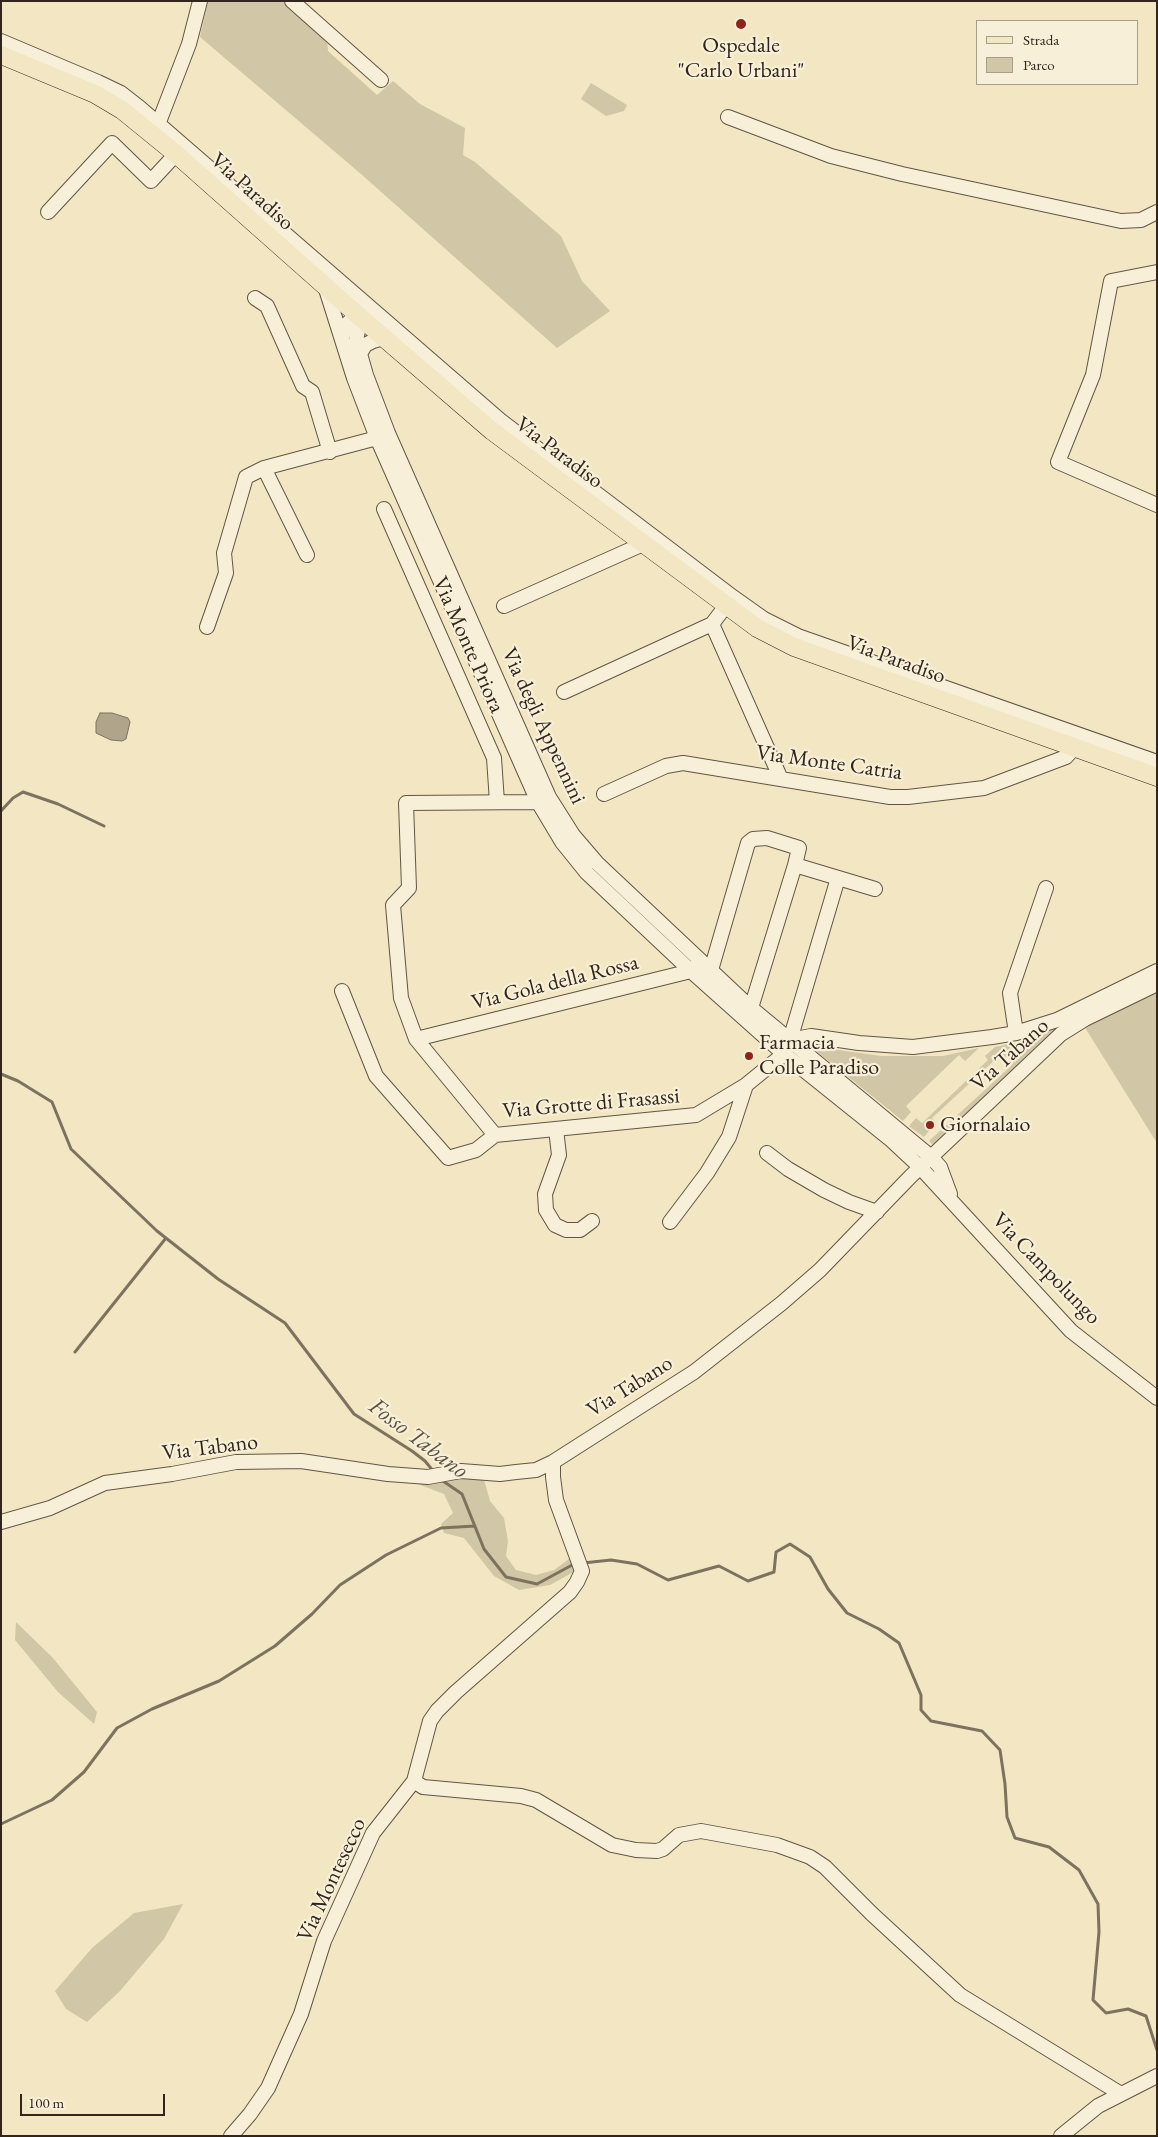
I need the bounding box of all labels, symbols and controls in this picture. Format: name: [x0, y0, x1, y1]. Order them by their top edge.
marker: Ospedale "Carlo Urbani": [734, 17, 748, 31]
legend: [976, 20, 1138, 85]
text: Strada: [1023, 30, 1059, 49]
place label: Ospedale "Carlo Urbani": [677, 33, 805, 84]
text: Parco: [1023, 55, 1055, 74]
street label: Via Paradiso: [205, 148, 299, 236]
street label: Via Paradiso: [510, 411, 608, 495]
street label: Via Monte Priora: [426, 573, 510, 717]
street label: Via Paradiso: [843, 630, 949, 690]
street label: Via degli Appennini: [495, 644, 591, 808]
street label: Via Monte Catria: [754, 740, 904, 786]
street label: Via Gola della Rossa: [469, 950, 641, 1016]
street label: Via Tabano: [965, 1013, 1055, 1097]
place label: Farmacia Colle Paradiso: [759, 1030, 879, 1082]
marker: Farmacia Colle Paradiso: [743, 1050, 755, 1062]
street label: Via Grotte di Frasassi: [501, 1083, 681, 1125]
place label: Giornalaio: [940, 1112, 1030, 1138]
marker: Giornalaio: [924, 1119, 936, 1131]
street label: Via Campolungo: [986, 1208, 1106, 1330]
street label: Via Tabano: [582, 1350, 678, 1424]
water label: Fosso Tabano: [363, 1392, 473, 1486]
street label: Via Tabano: [161, 1429, 259, 1467]
street label: Via Montesecco: [292, 1814, 372, 1946]
scale bar: [22, 2084, 168, 2116]
text: 100 m: [28, 2093, 64, 2112]

